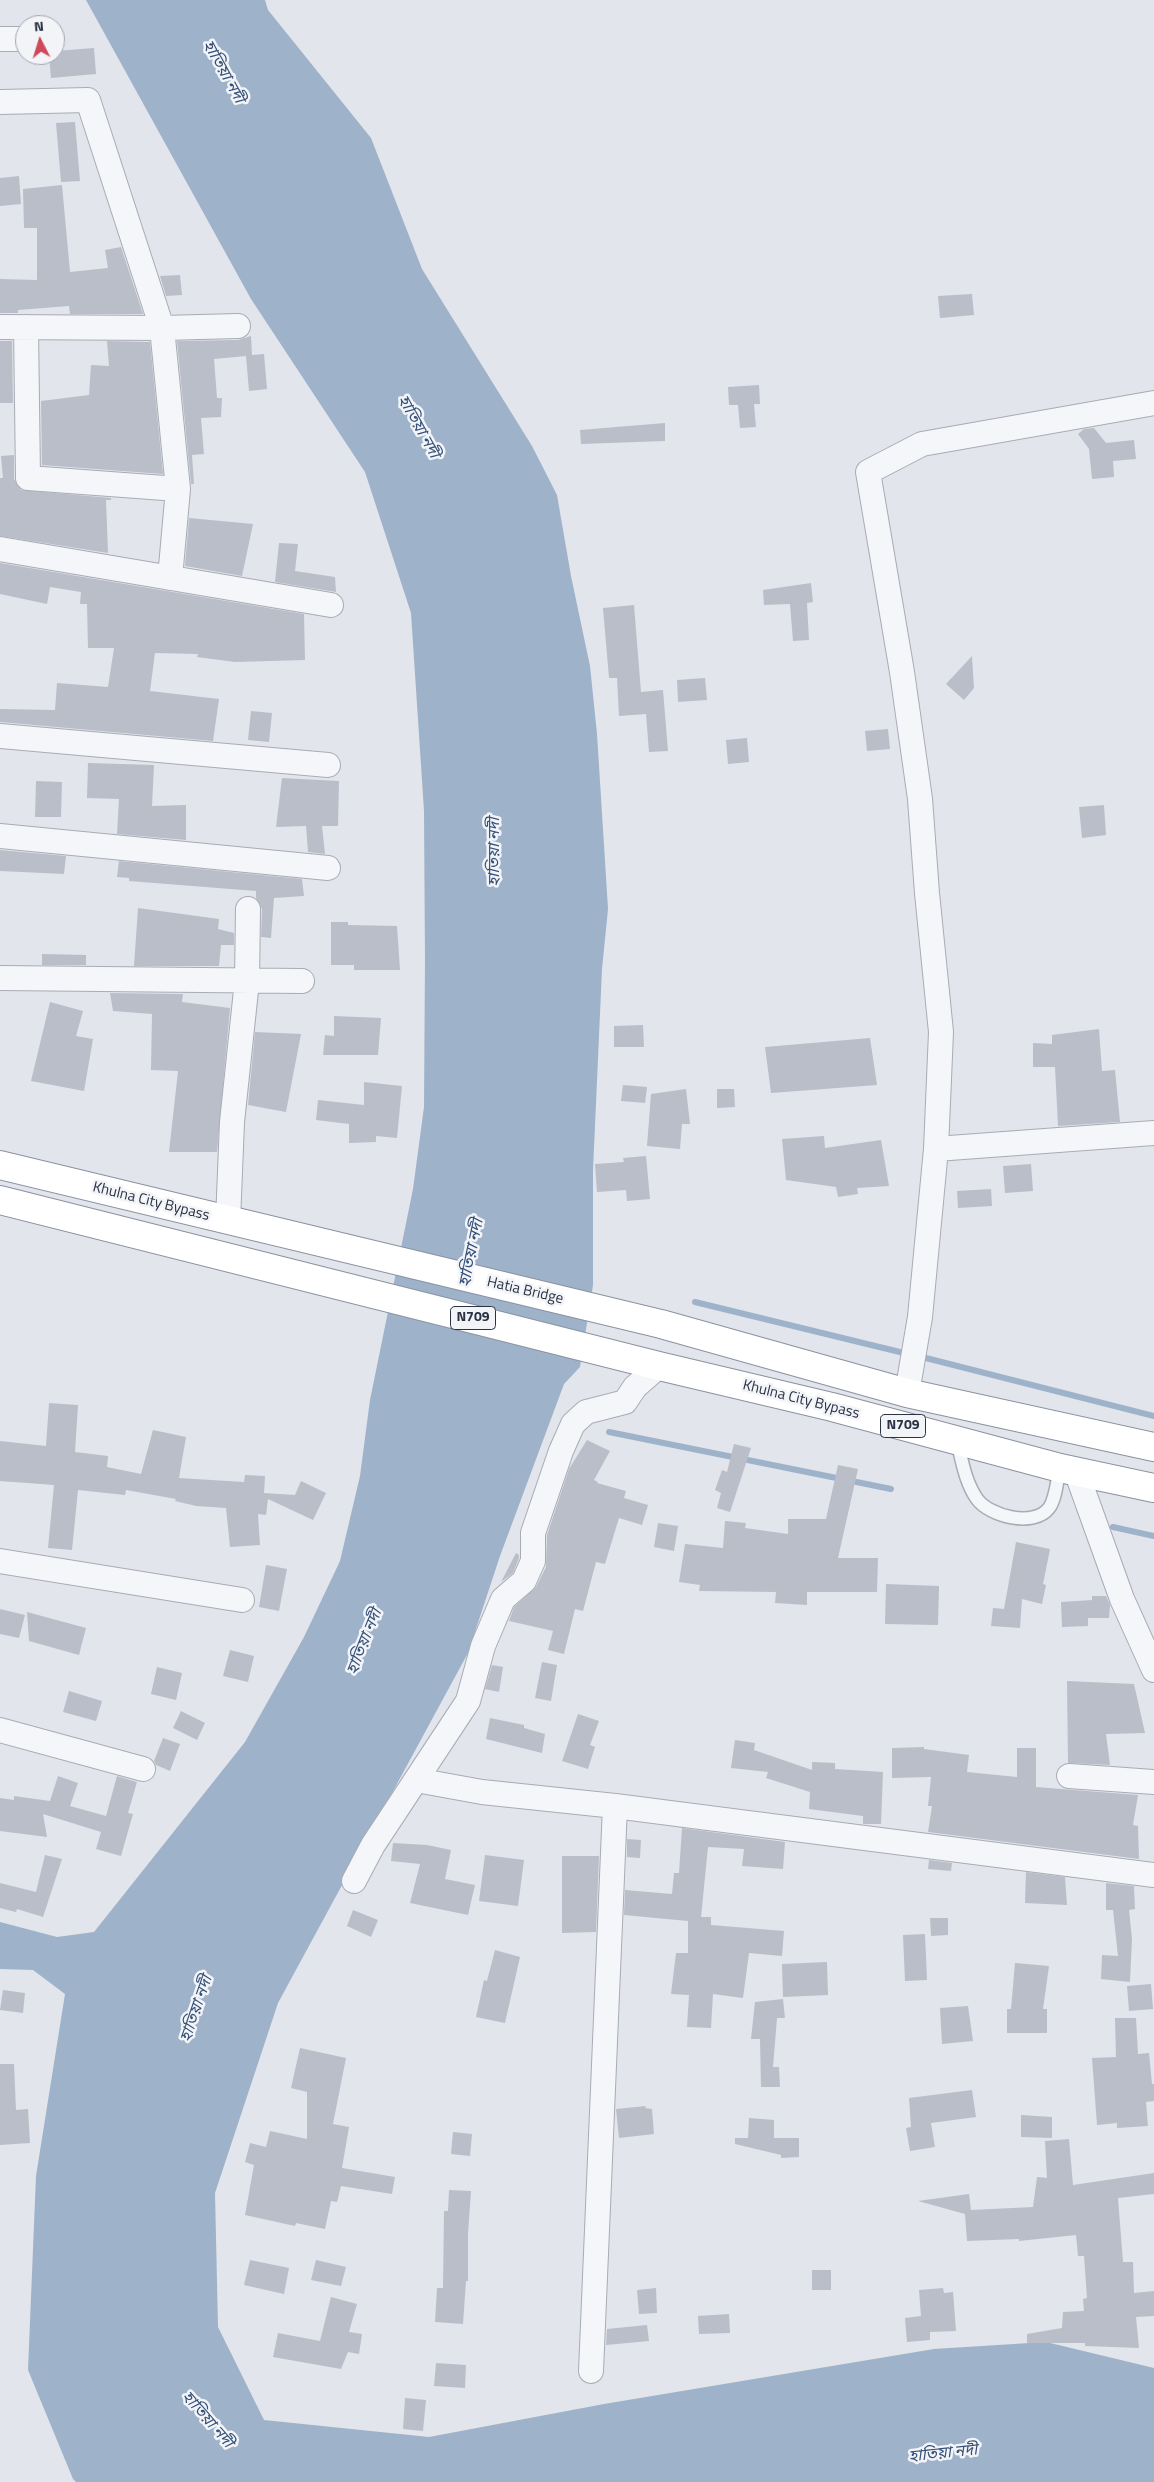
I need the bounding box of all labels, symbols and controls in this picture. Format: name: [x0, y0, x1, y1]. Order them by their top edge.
north arrow: [15, 15, 65, 65]
text: N: [33, 15, 44, 36]
water label: হাতিয়া নদী: [198, 37, 248, 107]
water label: হাতিয়া নদী: [393, 392, 443, 462]
water label: হাতিয়া নদী: [485, 818, 505, 886]
street label: Khulna City Bypass: [91, 1179, 211, 1225]
water label: হাতিয়া নদী: [455, 1217, 489, 1289]
street label: Hatia Bridge: [485, 1273, 565, 1309]
road number: N709: [450, 1306, 496, 1330]
street label: Khulna City Bypass: [741, 1377, 861, 1423]
road number: N709: [880, 1414, 926, 1438]
water label: হাতিয়া নদী: [343, 1606, 387, 1678]
water label: হাতিয়া নদী: [177, 1973, 217, 2045]
water label: হাতিয়া নদী: [177, 2388, 237, 2452]
water label: হাতিয়া নদী: [908, 2441, 978, 2467]

